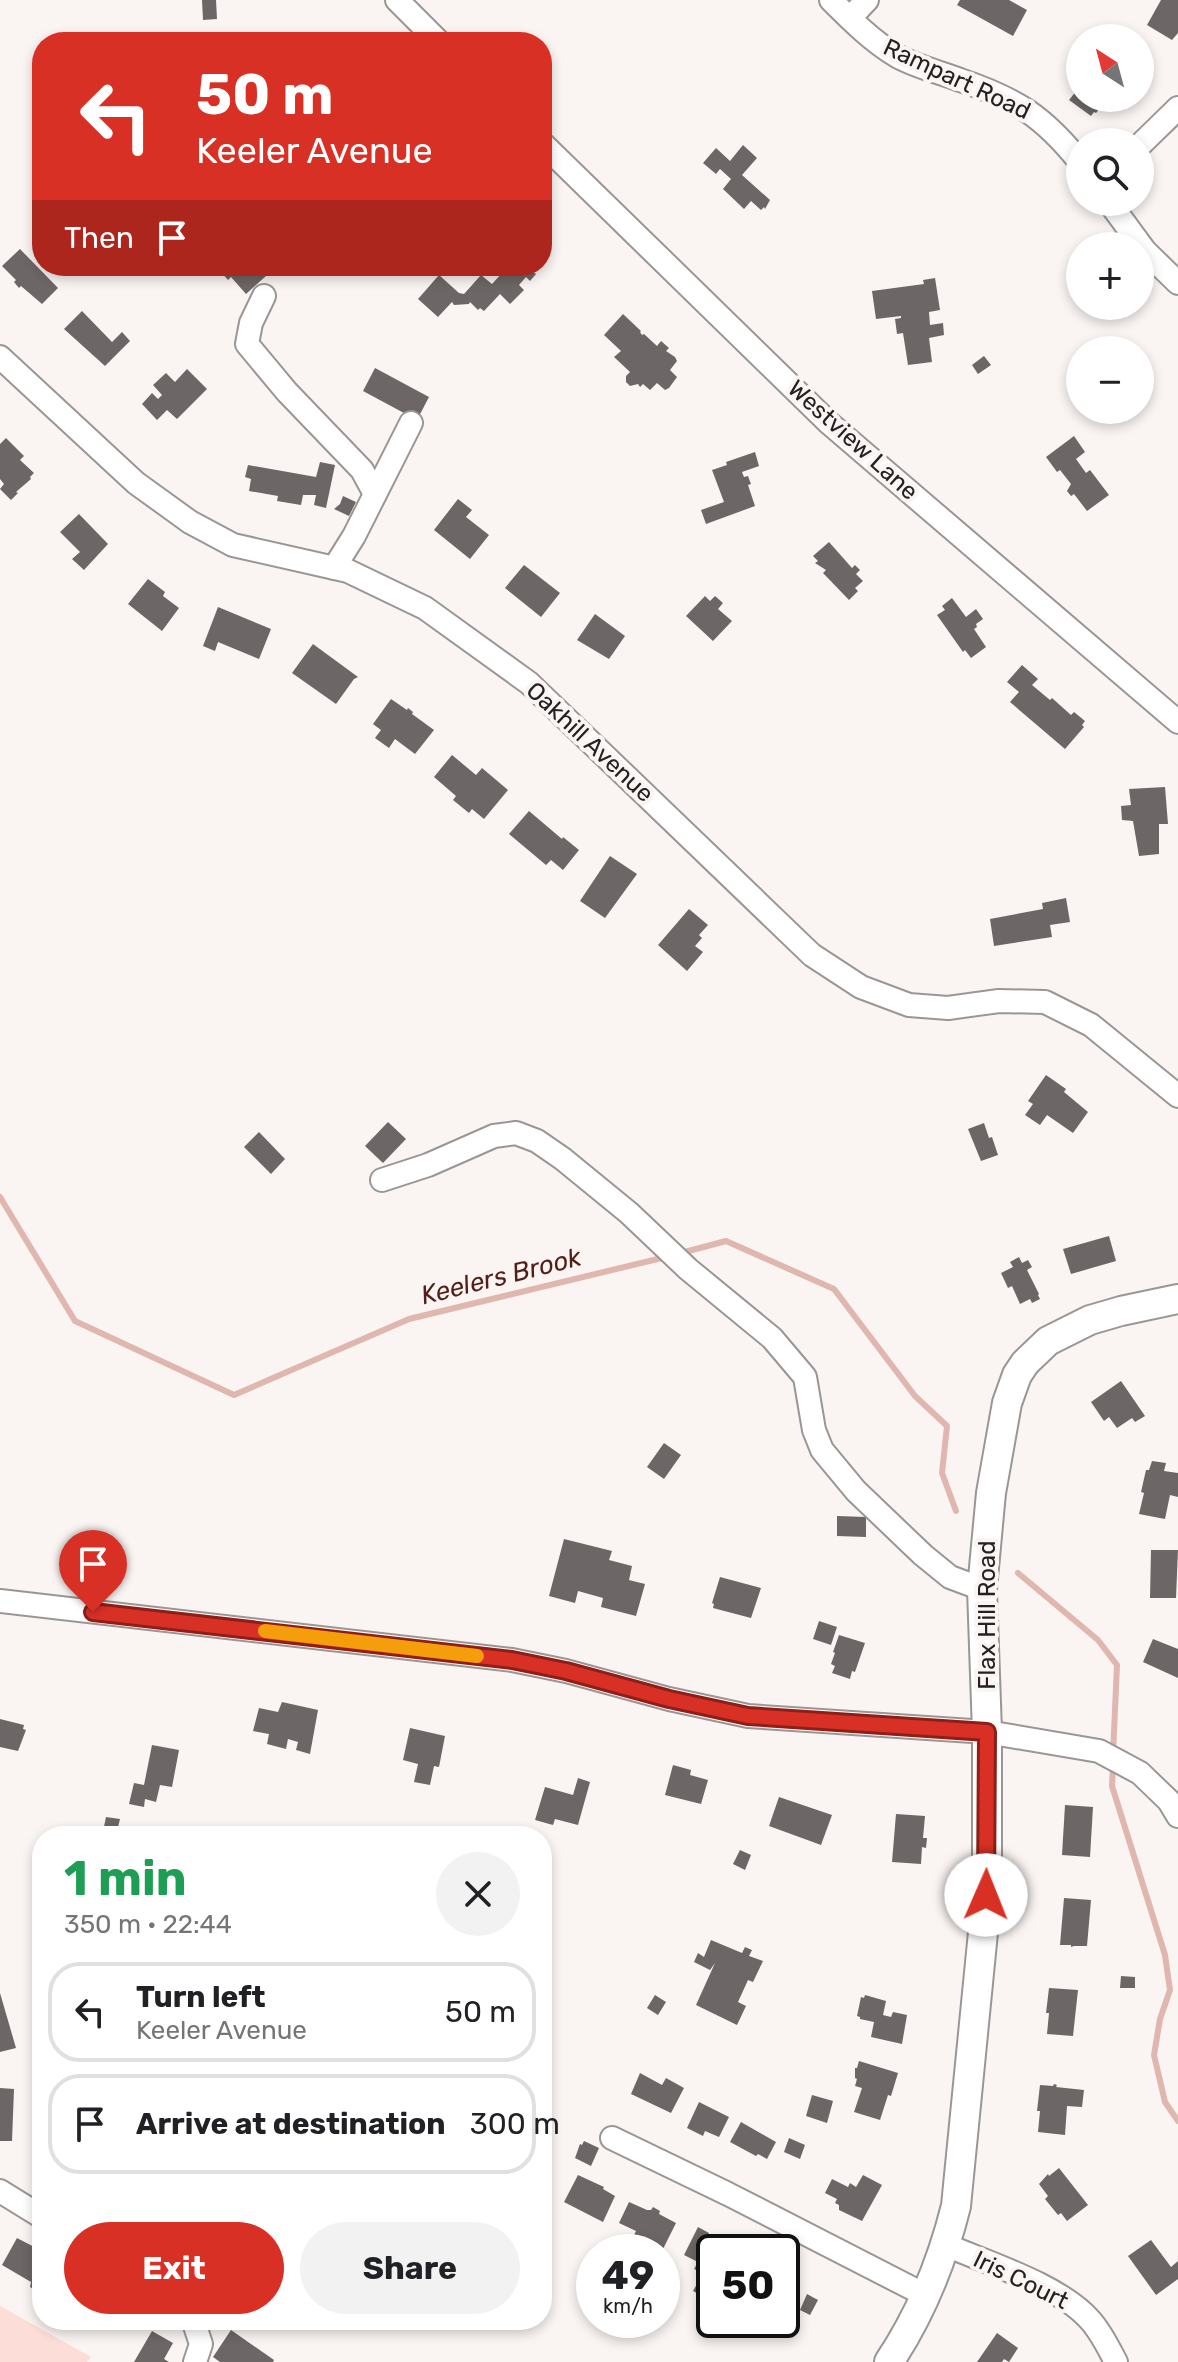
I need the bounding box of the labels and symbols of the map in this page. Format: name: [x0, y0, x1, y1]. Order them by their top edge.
north arrow: [1066, 24, 1154, 112]
street label: Rampart Road: [879, 33, 1035, 125]
street label: Westview Lane: [782, 374, 924, 506]
street label: Oakhill Avenue: [521, 676, 659, 808]
water label: Keelers Brook: [418, 1241, 585, 1311]
pin: [59, 1530, 127, 1612]
street label: Flax Hill Road: [973, 1540, 1001, 1690]
position arrow: [944, 1853, 1028, 1937]
speed limit sign: 50: [696, 2234, 800, 2338]
street label: Iris Court: [969, 2245, 1073, 2315]

